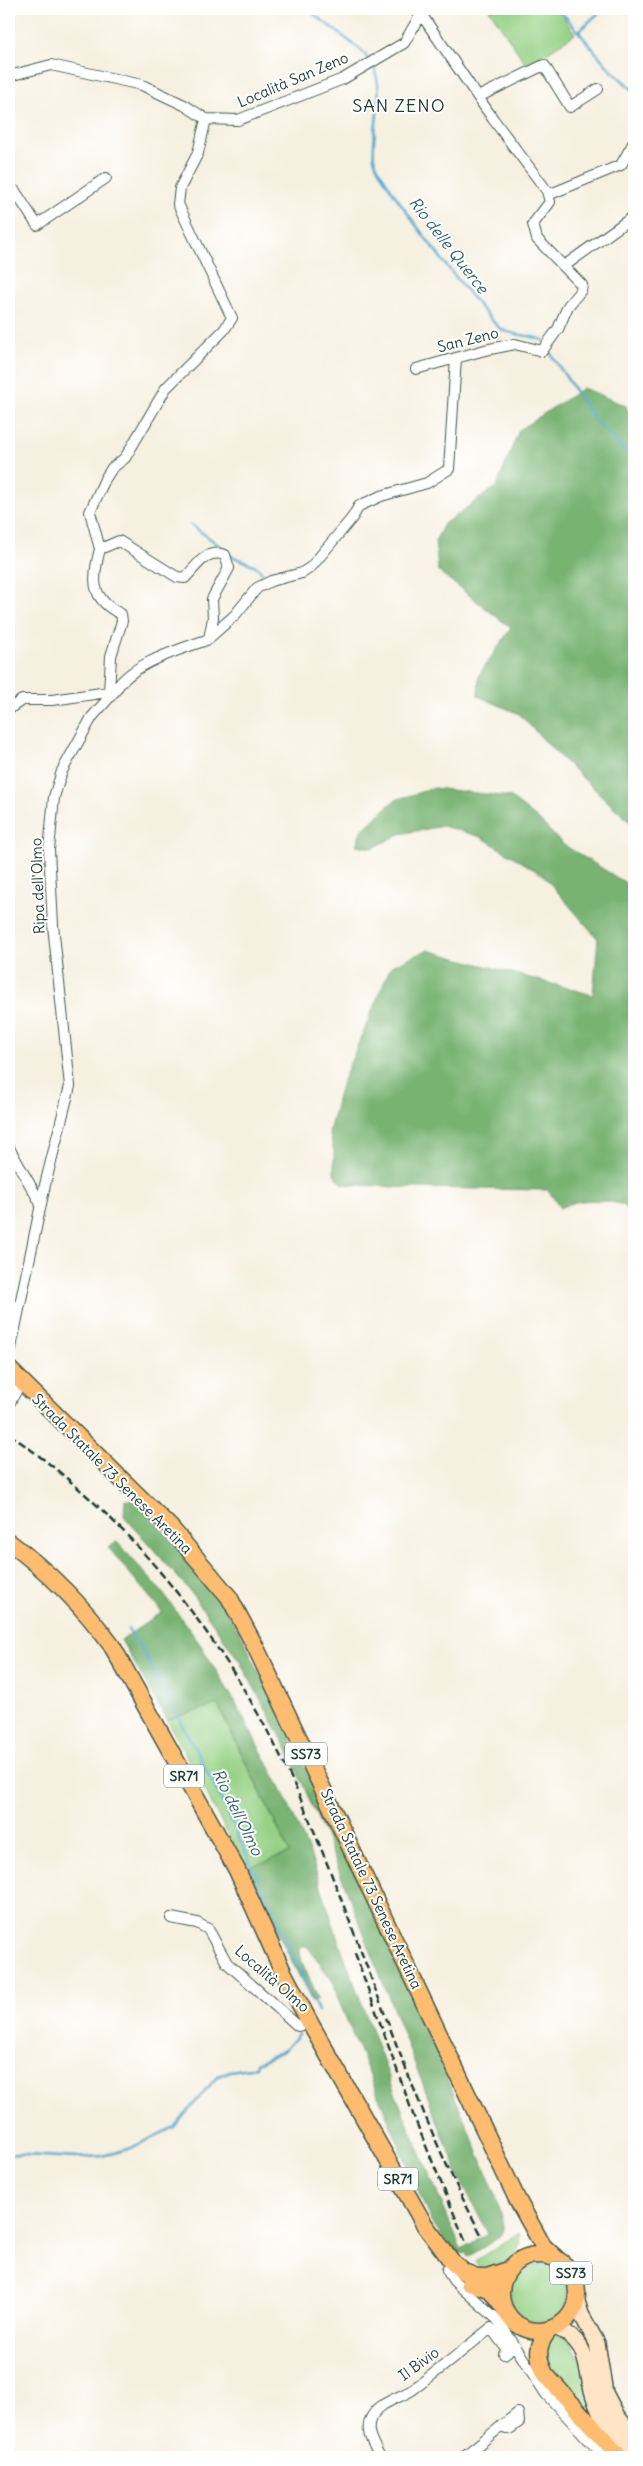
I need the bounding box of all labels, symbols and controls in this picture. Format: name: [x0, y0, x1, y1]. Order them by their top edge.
street label: Località San Zeno: [234, 48, 351, 111]
district label: SAN ZENO: [352, 94, 446, 117]
water label: Rio delle Querce: [405, 193, 494, 298]
street label: San Zeno: [435, 323, 500, 356]
street label: Ripa dell'Olmo: [26, 837, 49, 935]
street label: Strada Statale 73 Senese Aretina: [28, 1389, 197, 1558]
road number: SS73: [285, 1742, 327, 1766]
road number: SR71: [164, 1764, 204, 1788]
water label: Rio dell'Olmo: [208, 1765, 268, 1859]
street label: Strada Statale 73 Senese Aretina: [317, 1786, 427, 1992]
street label: Località Olmo: [231, 1941, 314, 2016]
road number: SR71: [378, 2168, 418, 2190]
road number: SS73: [550, 2262, 592, 2284]
street label: Il Bivio: [395, 2342, 443, 2385]

